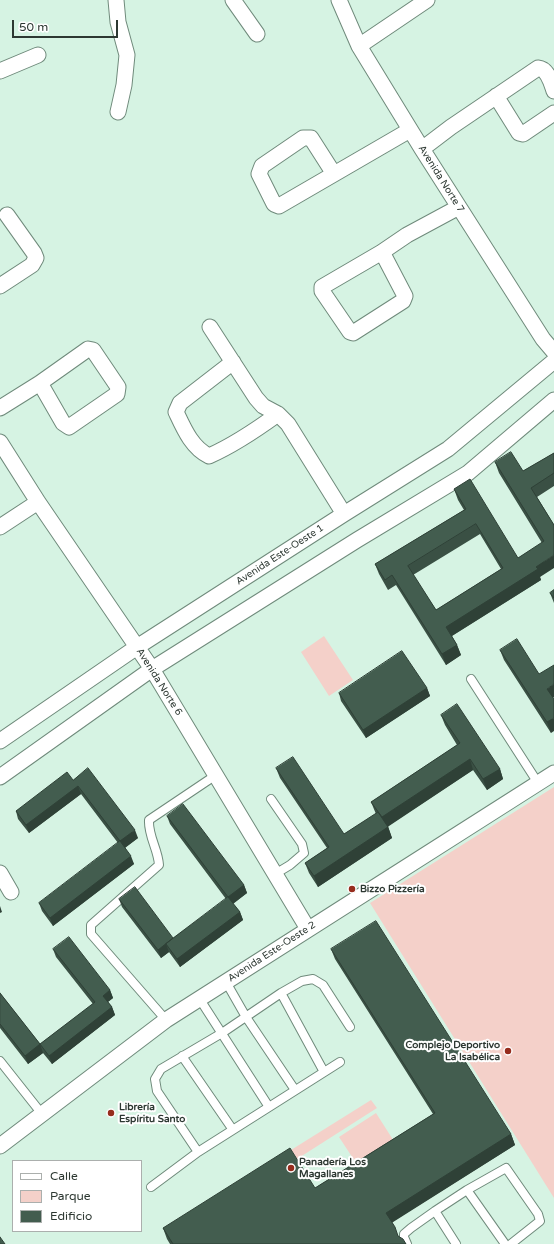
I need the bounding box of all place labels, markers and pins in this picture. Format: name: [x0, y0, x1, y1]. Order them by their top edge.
place label: Bizzo Pizzería: [360, 883, 425, 895]
marker: Bizzo Pizzería: [347, 884, 357, 894]
place label: Complejo Deportivo La Isabélica: [405, 1039, 500, 1062]
marker: Complejo Deportivo La Isabélica: [503, 1046, 513, 1056]
place label: Librería Espíritu Santo: [119, 1101, 185, 1124]
marker: Librería Espíritu Santo: [106, 1108, 116, 1118]
place label: Panadería Los Magallanes: [299, 1156, 366, 1180]
marker: Panadería Los Magallanes: [286, 1163, 296, 1173]

